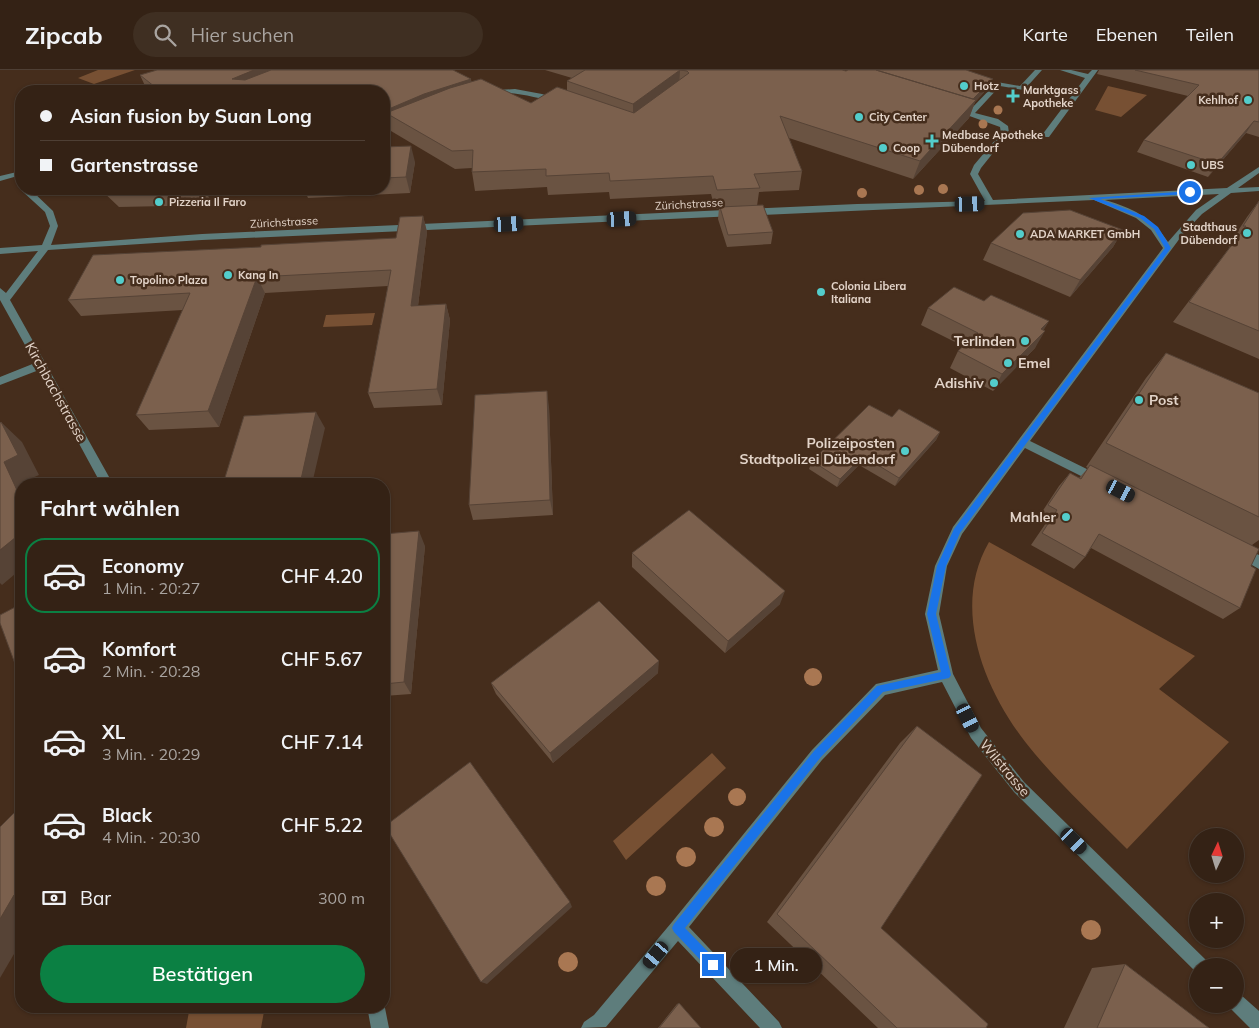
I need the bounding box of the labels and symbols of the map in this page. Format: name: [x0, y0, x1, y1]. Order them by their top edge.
place label: Hotz: [974, 79, 999, 93]
marker: Hotz: [958, 80, 970, 92]
place label: Marktgass Apotheke: [1023, 83, 1079, 110]
marker: Marktgass Apotheke: [1007, 90, 1019, 102]
place label: Kehlhof: [1198, 93, 1239, 107]
marker: Kehlhof: [1242, 94, 1254, 106]
place label: City Center: [869, 110, 928, 124]
marker: City Center: [853, 111, 865, 123]
place label: Medbase Apotheke Dübendorf: [942, 128, 1043, 155]
marker: Medbase Apotheke Dübendorf: [926, 135, 938, 147]
place label: Coop: [893, 141, 920, 155]
marker: Coop: [877, 142, 889, 154]
place label: UBS: [1201, 158, 1224, 172]
marker: UBS: [1185, 159, 1197, 171]
route start: [1179, 181, 1201, 203]
place label: Pizzeria Il Faro: [169, 195, 247, 209]
street label: Zürichstrasse: [655, 195, 723, 213]
marker: Pizzeria Il Faro: [153, 196, 165, 208]
car: [954, 196, 985, 212]
car: [606, 211, 637, 227]
street label: Zürichstrasse: [250, 213, 318, 231]
car: [493, 216, 524, 232]
place label: Stadthaus Dübendorf: [1181, 220, 1238, 247]
place label: ADA MARKET GmbH: [1030, 227, 1140, 241]
marker: Stadthaus Dübendorf: [1241, 227, 1253, 239]
marker: ADA MARKET GmbH: [1014, 228, 1026, 240]
place label: Kang In: [238, 268, 278, 282]
marker: Kang In: [222, 269, 234, 281]
place label: Topolino Plaza: [130, 273, 207, 287]
marker: Topolino Plaza: [114, 274, 126, 286]
place label: Colonia Libera Italiana: [831, 279, 907, 306]
marker: Colonia Libera Italiana: [815, 286, 827, 298]
place label: Terlinden: [954, 332, 1015, 350]
marker: Terlinden: [1019, 335, 1031, 347]
street label: Kirchbachstrasse: [21, 339, 91, 445]
place label: Emel: [1018, 354, 1050, 372]
marker: Emel: [1002, 357, 1014, 369]
place label: Adishiv: [935, 374, 984, 392]
marker: Adishiv: [988, 377, 1000, 389]
place label: Post: [1149, 391, 1179, 409]
marker: Post: [1133, 394, 1145, 406]
place label: Polizeiposten Stadtpolizei Dübendorf: [740, 434, 896, 468]
marker: Polizeiposten Stadtpolizei Dübendorf: [899, 445, 911, 457]
car: [1104, 478, 1137, 504]
place label: Mahler: [1010, 508, 1056, 526]
marker: Mahler: [1060, 511, 1072, 523]
car: [954, 701, 981, 735]
street label: Wilstrasse: [976, 736, 1034, 800]
car: [1058, 825, 1089, 857]
north arrow: [1189, 828, 1244, 882]
car: [640, 939, 671, 971]
callout: 1 Min.: [730, 948, 823, 982]
route end: [702, 954, 724, 976]

